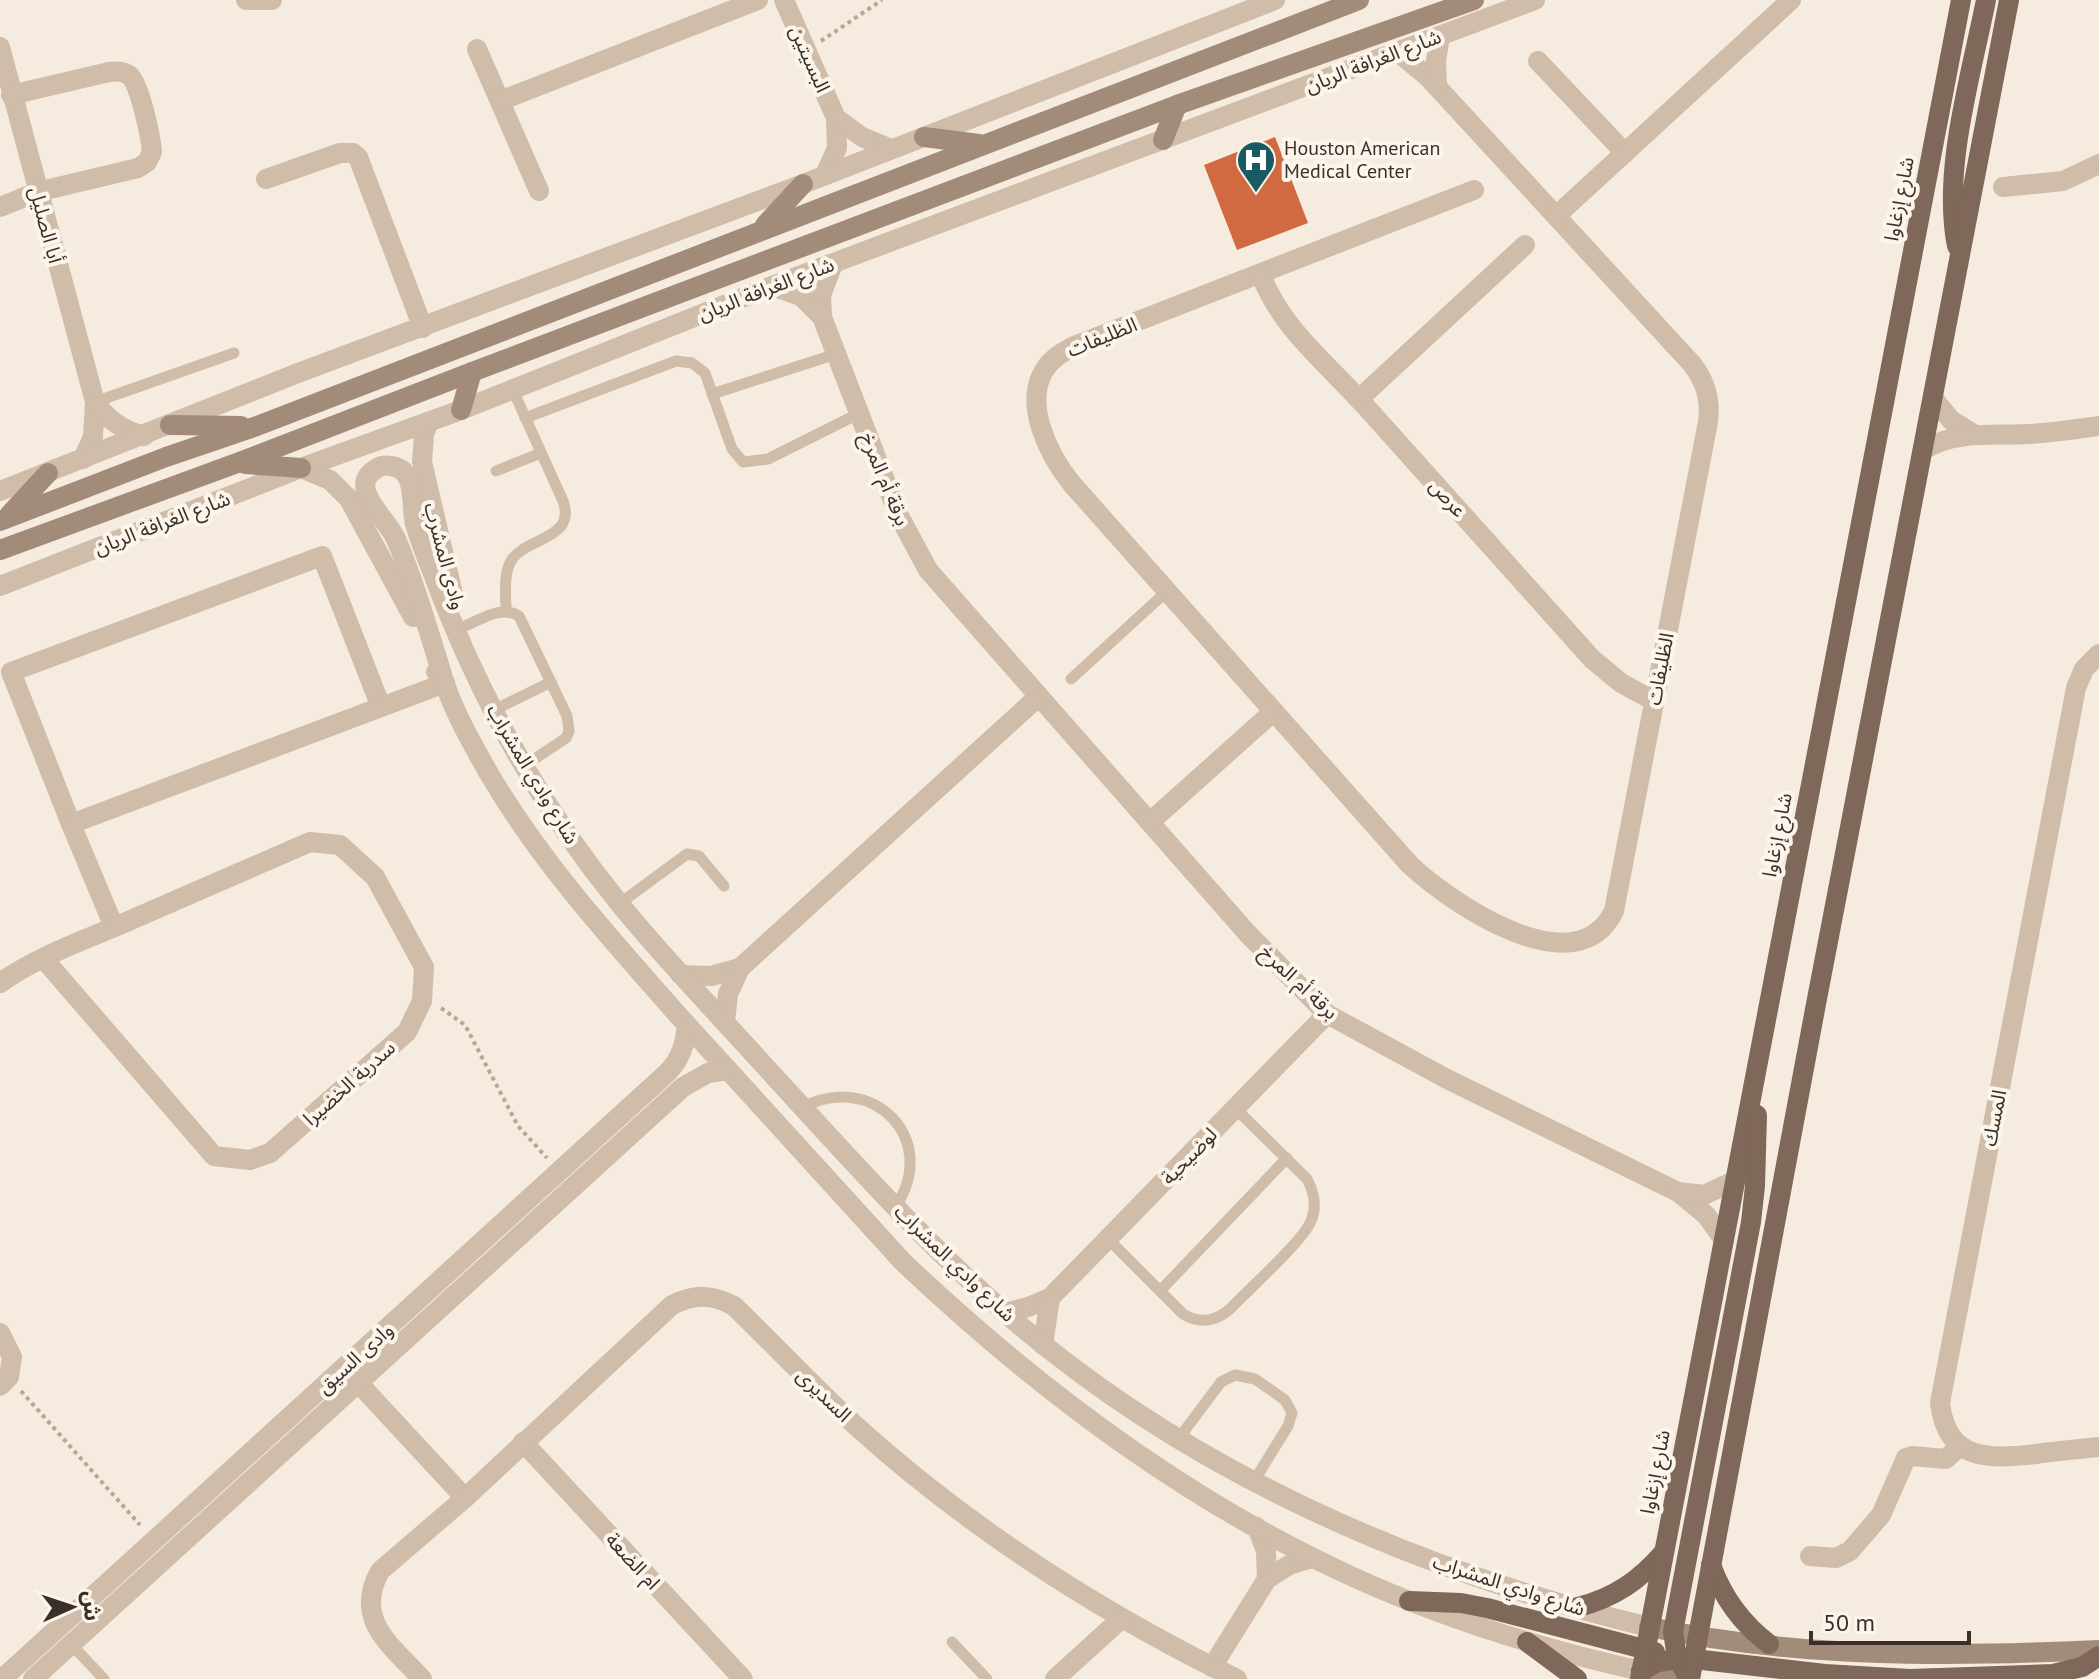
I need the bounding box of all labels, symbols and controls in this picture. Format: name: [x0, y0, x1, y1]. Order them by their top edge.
street label: البسيتين: [784, 21, 836, 97]
street label: شارع الغرافة الريان: [1301, 23, 1445, 101]
place label: Houston American Medical Center: [1284, 135, 1440, 184]
hospital icon: Houston American Medical Center: [1235, 139, 1277, 194]
street label: شارع إزغاوا: [1878, 155, 1922, 244]
street label: أبا الصليل: [23, 184, 69, 266]
street label: شارع الغرافة الريان: [694, 251, 838, 329]
street label: الظليفات: [1063, 311, 1141, 363]
street label: برقة أم المرخ: [853, 428, 916, 530]
street label: عرص: [1424, 473, 1472, 523]
street label: شارع الغرافة الريان: [90, 485, 234, 563]
street label: وادى المشرب: [418, 499, 472, 613]
street label: الظليفات: [1640, 631, 1680, 707]
street label: شارع وادي المشراب: [479, 699, 585, 850]
street label: شارع إزغاوا: [1756, 791, 1800, 880]
street label: برقة أم المرخ: [1253, 939, 1344, 1027]
street label: سدرية الخضيرا: [297, 1035, 401, 1131]
street label: المسك: [1976, 1088, 2012, 1148]
street label: لوضيحية: [1155, 1122, 1223, 1190]
street label: شارع وادي المشراب: [887, 1199, 1021, 1329]
street label: وادى السيق: [311, 1317, 399, 1399]
street label: السديرى: [791, 1362, 857, 1428]
street label: شارع إزغاوا: [1634, 1428, 1678, 1517]
street label: ام الضعة: [599, 1527, 666, 1596]
street label: شارع وادي المشراب: [1429, 1548, 1588, 1624]
north arrow: [32, 1567, 112, 1647]
text: ش: [77, 1590, 107, 1622]
scale bar: [1811, 1595, 1969, 1645]
text: 50 m: [1823, 1607, 1875, 1638]

